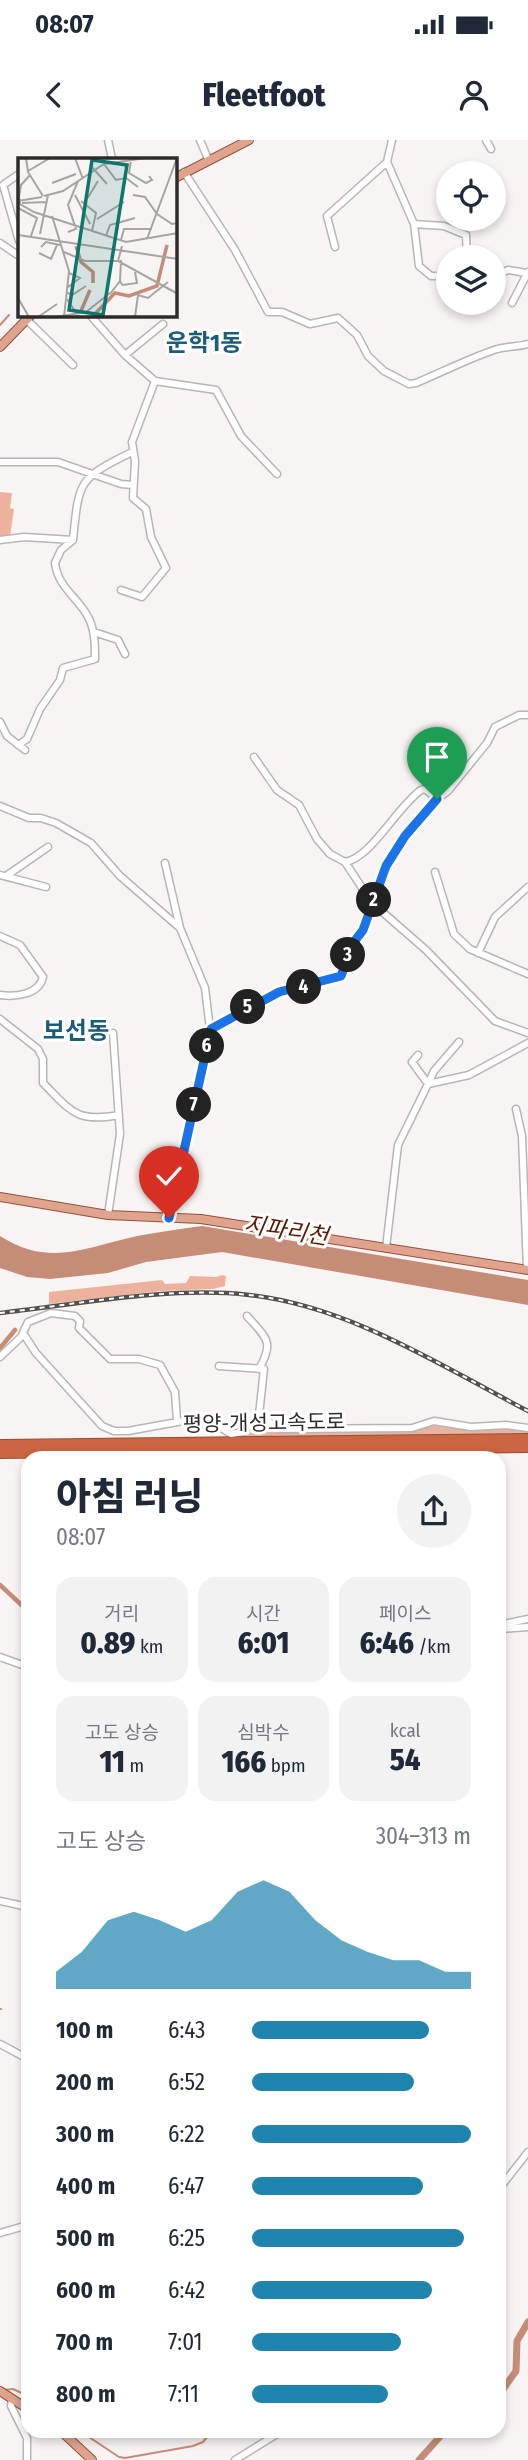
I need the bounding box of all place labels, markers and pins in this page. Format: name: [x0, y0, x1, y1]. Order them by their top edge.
pin: [407, 727, 467, 799]
pin: 2: [356, 882, 392, 918]
pin: 3: [330, 938, 366, 972]
pin: 4: [286, 970, 322, 1004]
pin: 5: [230, 990, 266, 1024]
pin: 6: [190, 1028, 224, 1063]
pin: 7: [176, 1088, 212, 1122]
pin: [139, 1146, 199, 1218]

